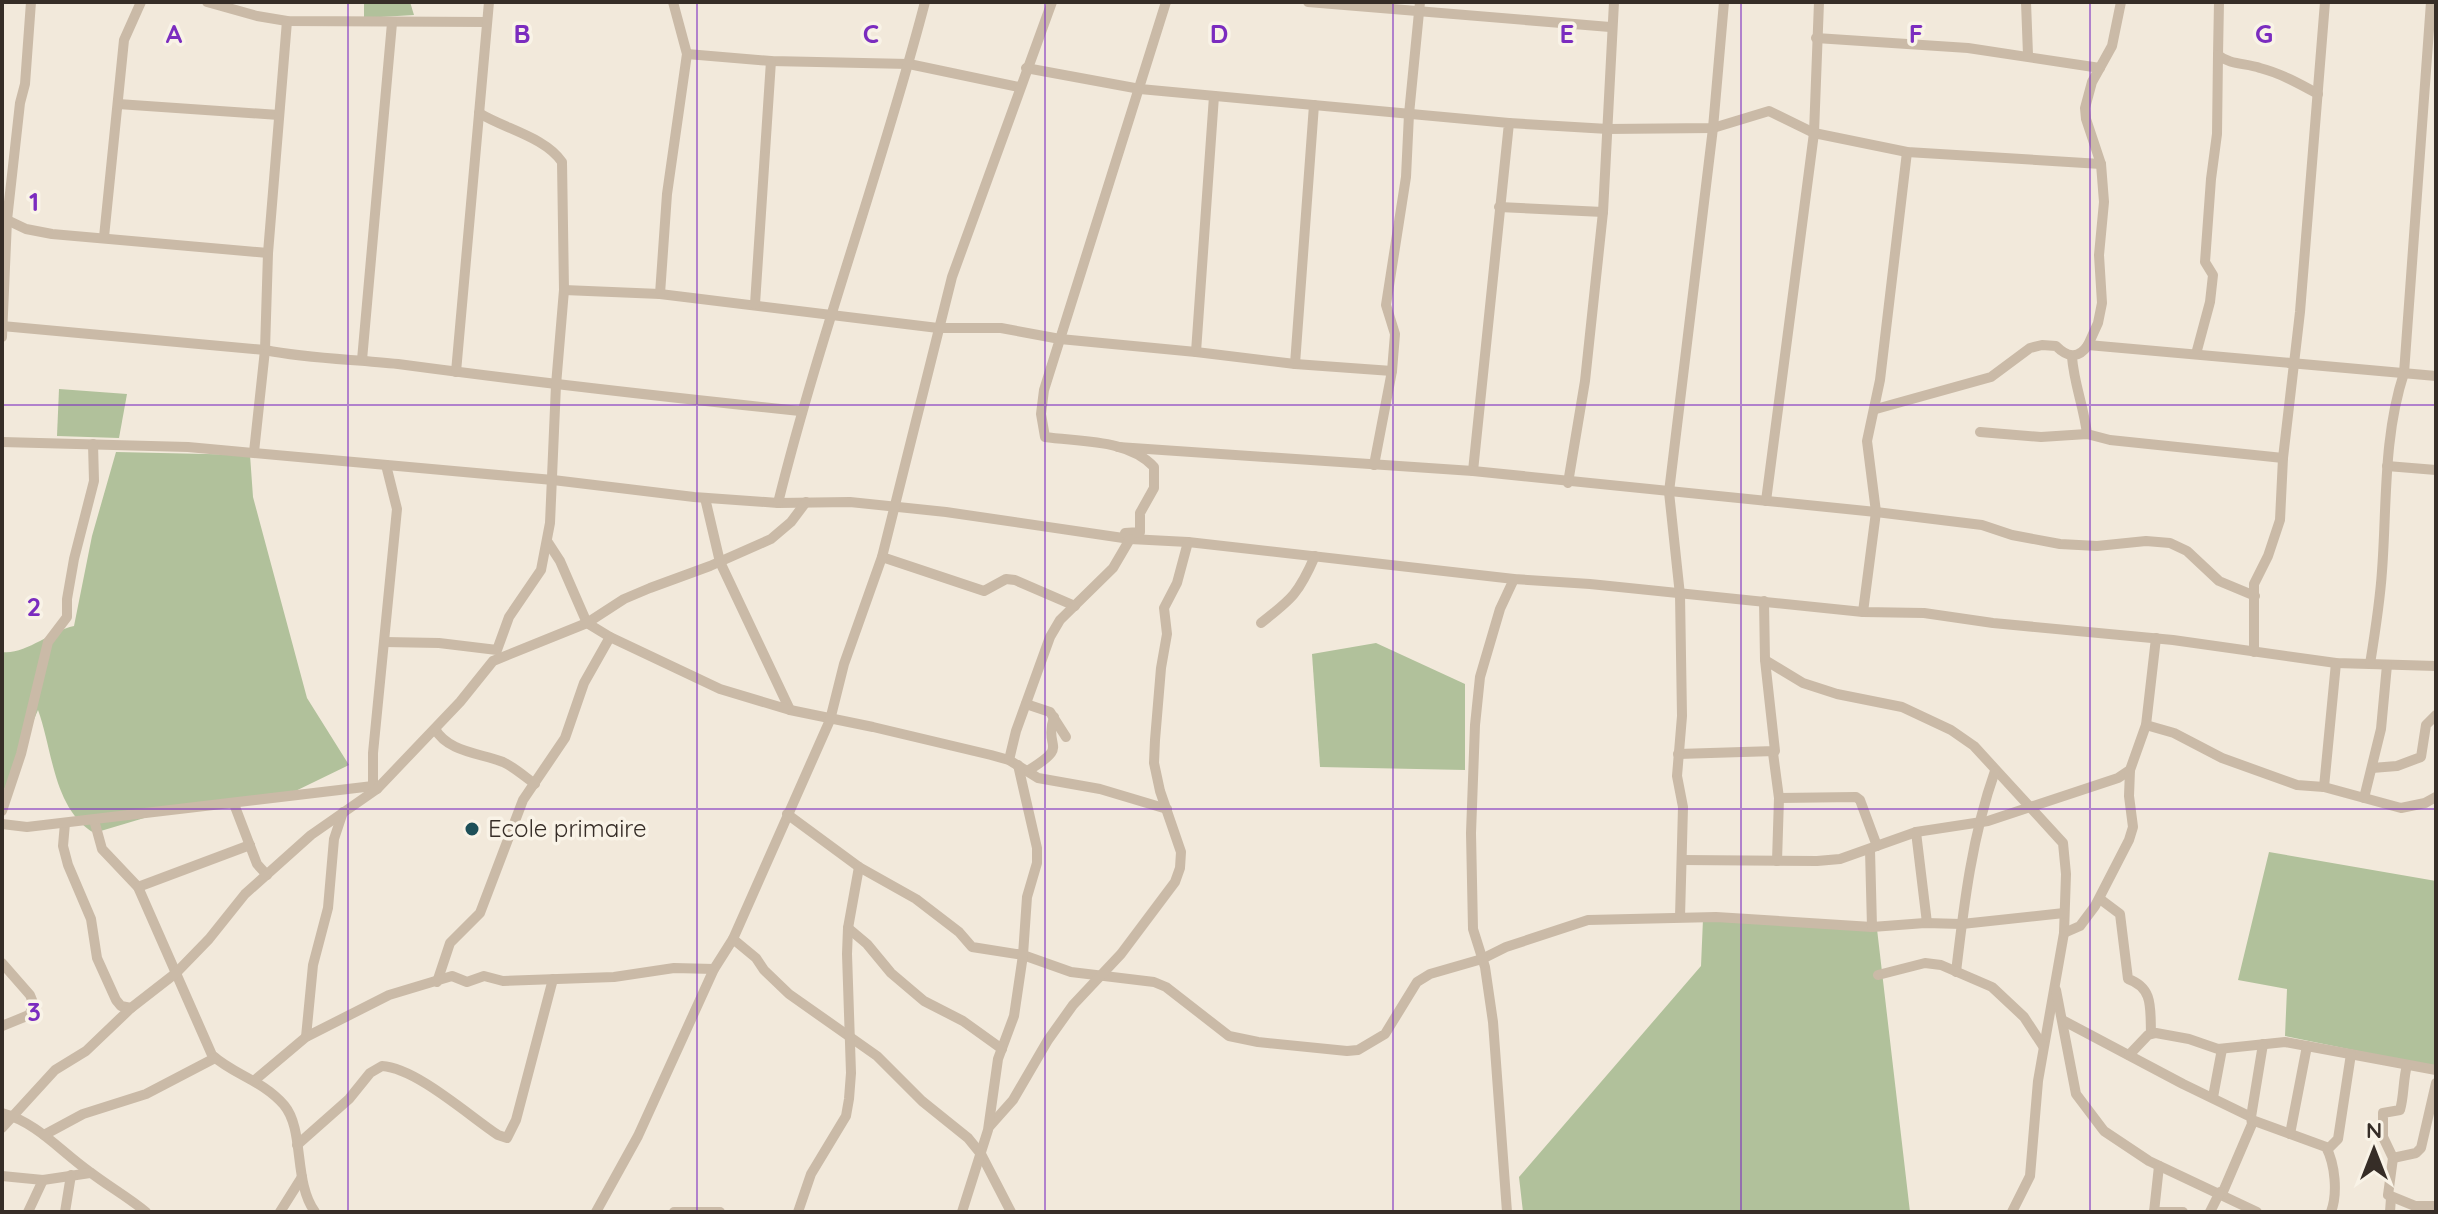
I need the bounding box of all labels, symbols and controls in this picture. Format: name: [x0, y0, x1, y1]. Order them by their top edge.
text: A: [166, 17, 183, 50]
text: B: [513, 17, 531, 50]
text: C: [863, 17, 879, 50]
text: D: [1210, 17, 1228, 50]
text: E: [1560, 17, 1574, 50]
text: F: [1909, 17, 1923, 50]
text: G: [2255, 17, 2273, 50]
text: 1: [29, 185, 39, 218]
text: 2: [27, 590, 41, 623]
place label: Ecole primaire: [488, 813, 647, 843]
marker: Ecole primaire: [463, 820, 481, 838]
text: 3: [27, 995, 41, 1028]
north arrow: [2334, 1110, 2414, 1190]
text: N: [2366, 1116, 2382, 1144]

